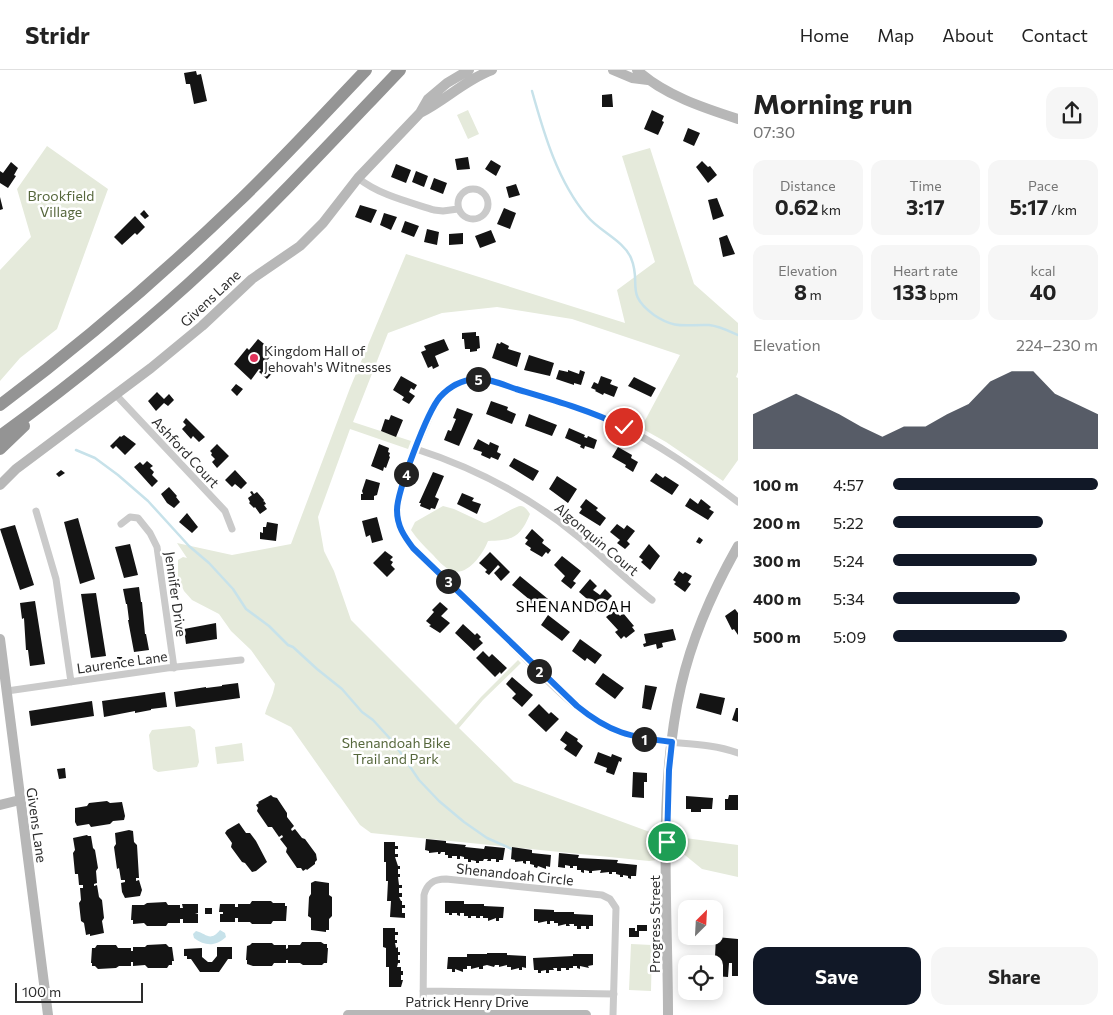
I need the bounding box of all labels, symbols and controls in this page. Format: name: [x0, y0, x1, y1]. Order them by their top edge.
text: Stridr: [25, 20, 90, 49]
text: Home: [800, 24, 849, 46]
text: Map: [877, 24, 914, 46]
text: About: [942, 24, 994, 46]
text: Contact: [1022, 24, 1088, 46]
text: Morning run: [753, 86, 913, 120]
button: share: [1046, 87, 1098, 139]
text: 07:30: [753, 122, 795, 141]
text: Distance: [780, 177, 836, 194]
text: Time: [909, 177, 942, 194]
text: Pace: [1028, 177, 1058, 194]
park label: Brookfield Village: [28, 187, 94, 220]
text: 0.62: [775, 194, 818, 219]
text: 3:17: [906, 194, 945, 219]
text: 5:17: [1009, 194, 1048, 219]
text: km: [818, 201, 841, 218]
text: /km: [1048, 201, 1077, 218]
text: Elevation: [778, 262, 837, 279]
text: Heart rate: [893, 262, 958, 279]
text: kcal: [1031, 262, 1056, 279]
street label: Givens Lane: [176, 266, 244, 330]
text: 8: [794, 279, 807, 304]
text: 133: [893, 279, 927, 304]
text: 40: [1030, 279, 1057, 304]
text: m: [807, 286, 822, 303]
text: bpm: [927, 286, 958, 303]
text: Elevation: [753, 335, 821, 354]
text: 224–230 m: [1016, 335, 1098, 354]
place label: Kingdom Hall of Jehovah's Witnesses: [264, 342, 391, 375]
marker: Kingdom Hall of Jehovah's Witnesses: [248, 352, 260, 364]
pin: 5: [466, 366, 490, 392]
text: 5: [474, 371, 483, 388]
pin: [603, 406, 645, 448]
street label: Ashford Court: [149, 413, 223, 491]
icon: check: [610, 413, 638, 441]
pin: 4: [394, 462, 418, 486]
text: 4: [402, 466, 411, 483]
text: 100 m: [753, 475, 799, 494]
text: 4:57: [833, 475, 864, 494]
street label: Algonquin Court: [552, 499, 643, 579]
text: 200 m: [753, 513, 800, 532]
text: 5:22: [833, 513, 864, 532]
street label: Jennifer Drive: [162, 550, 190, 638]
text: 300 m: [753, 551, 801, 570]
text: 5:24: [833, 551, 864, 570]
pin: 3: [436, 568, 460, 594]
text: 3: [444, 573, 453, 590]
text: 400 m: [753, 589, 801, 608]
text: 5:34: [833, 589, 865, 608]
district label: SHENANDOAH: [516, 597, 632, 615]
text: 500 m: [753, 627, 801, 646]
text: 5:09: [833, 627, 866, 646]
street label: Laurence Lane: [75, 647, 169, 677]
pin: 2: [526, 658, 552, 684]
text: 2: [536, 663, 543, 680]
pin: 1: [632, 726, 656, 752]
text: 1: [641, 731, 648, 748]
park label: Shenandoah Bike Trail and Park: [342, 734, 450, 767]
street label: Givens Lane: [23, 786, 51, 864]
pin: [646, 821, 688, 863]
icon: arrive: [653, 828, 681, 856]
street label: Shenandoah Circle: [455, 859, 575, 889]
street label: Progress Street: [646, 875, 663, 973]
north arrow: [678, 900, 722, 945]
map controls: [678, 900, 723, 1000]
button: Save: [753, 947, 921, 1005]
button: Share: [931, 947, 1098, 1005]
button: locate: [678, 955, 723, 1000]
scale bar: [15, 980, 142, 1003]
text: 100 m: [22, 983, 61, 1000]
street label: Patrick Henry Drive: [405, 993, 529, 1010]

